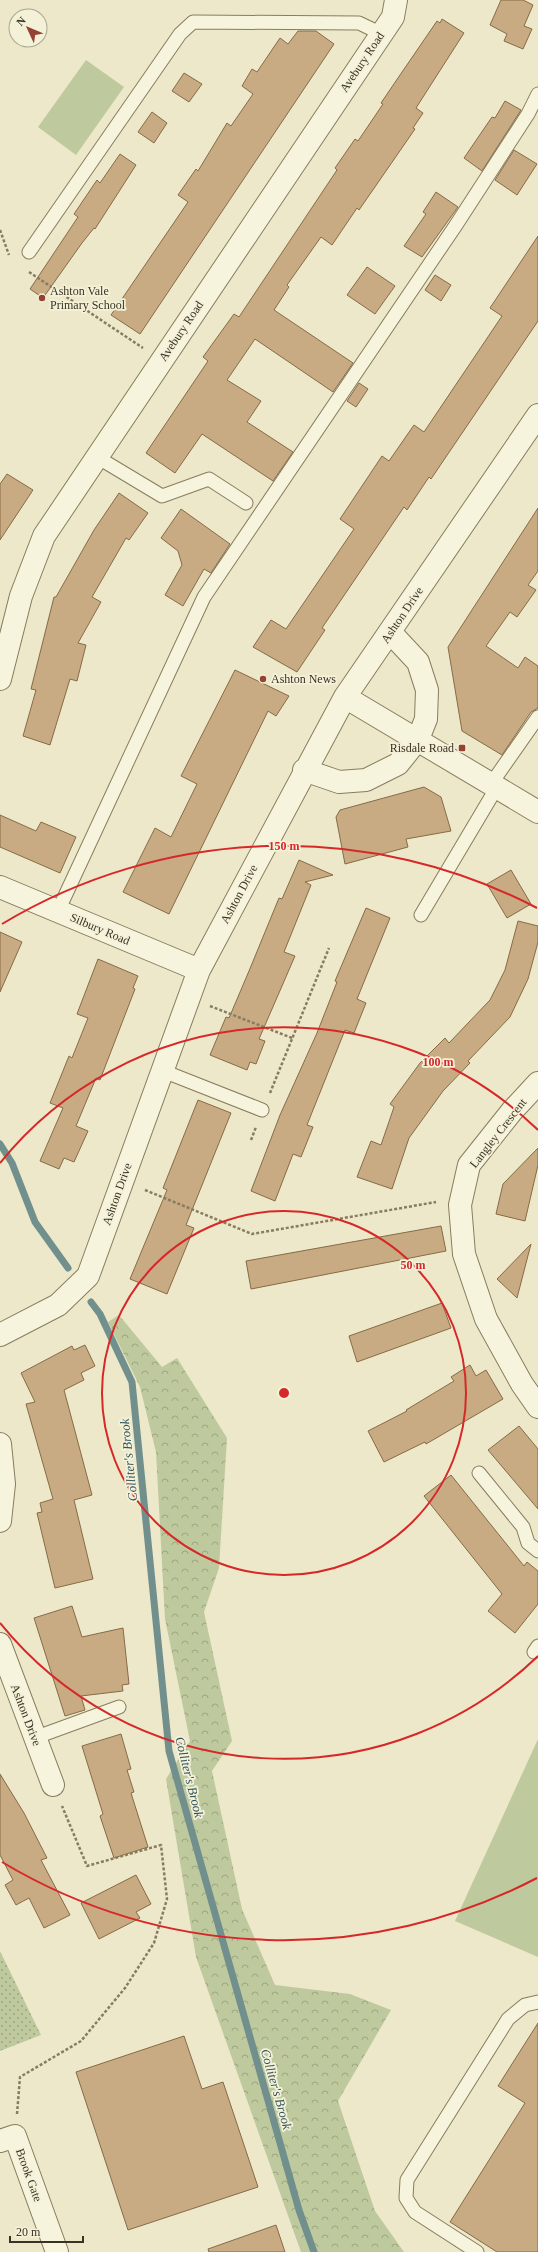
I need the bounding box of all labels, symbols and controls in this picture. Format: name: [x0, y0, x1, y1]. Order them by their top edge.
north arrow: [8, 8, 48, 48]
text: N: [14, 14, 28, 28]
street label: Avebury Road: [337, 29, 387, 95]
place label: Ashton Vale Primary School: [50, 284, 126, 312]
marker: Ashton Vale Primary School: [37, 293, 47, 303]
street label: Avebury Road: [156, 298, 206, 364]
street label: Ashton Drive: [378, 584, 426, 646]
place label: Ashton News: [271, 672, 336, 686]
marker: Ashton News: [258, 674, 268, 684]
place label: Risdale Road: [390, 741, 454, 755]
marker: Risdale Road: [457, 743, 467, 753]
text: 150 m: [269, 839, 300, 853]
street label: Ashton Drive: [218, 862, 260, 926]
street label: Silbury Road: [68, 910, 132, 948]
text: 100 m: [423, 1055, 454, 1069]
street label: Langley Crescent: [467, 1095, 530, 1171]
street label: Ashton Drive: [99, 1161, 135, 1227]
text: 50 m: [401, 1258, 426, 1272]
centre of rings: [277, 1386, 291, 1400]
water label: Colliter's Brook: [117, 1418, 140, 1502]
street label: Ashton Drive: [8, 1682, 44, 1748]
water label: Colliter's Brook: [172, 1735, 207, 1819]
water label: Colliter's Brook: [258, 2047, 295, 2131]
street label: Brook Gate: [13, 2146, 45, 2204]
scale bar: [10, 2218, 83, 2244]
text: 20 m: [16, 2225, 41, 2239]

